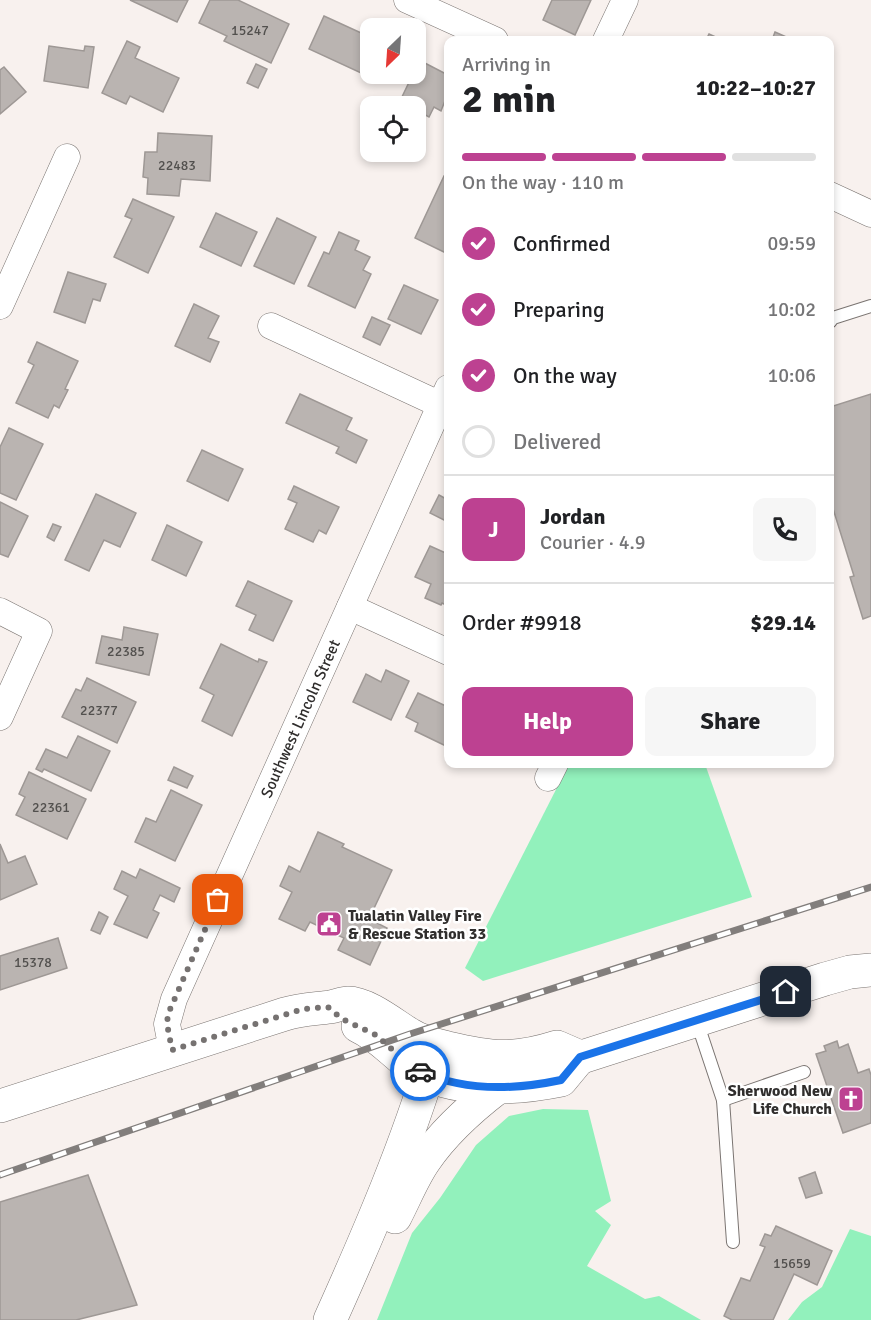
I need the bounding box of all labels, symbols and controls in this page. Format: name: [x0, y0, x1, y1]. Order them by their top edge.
north arrow: [360, 18, 426, 84]
map controls: [360, 18, 426, 162]
house number: 15247: [231, 22, 269, 39]
text: Arriving in: [462, 52, 551, 77]
text: 10:22–10:27: [696, 74, 816, 101]
text: 2 min: [462, 75, 556, 123]
button: locate: [360, 96, 426, 162]
house number: 22483: [158, 157, 196, 174]
text: On the way · 110 m: [462, 170, 624, 195]
icon: check: [462, 227, 495, 260]
text: Confirmed: [513, 230, 611, 257]
text: 09:59: [767, 231, 816, 256]
icon: check: [462, 293, 495, 326]
text: Preparing: [513, 296, 605, 323]
text: 10:02: [767, 297, 816, 322]
icon: check: [462, 359, 495, 392]
text: On the way: [513, 362, 617, 389]
text: 10:06: [767, 363, 816, 388]
text: Delivered: [513, 428, 601, 455]
button: phone: [753, 498, 816, 561]
text: Jordan: [540, 503, 606, 530]
text: J: [488, 516, 499, 543]
text: Courier · 4.9: [540, 530, 646, 555]
text: Order #9918: [462, 609, 582, 636]
text: $29.14: [750, 609, 816, 636]
street label: Southwest Lincoln Street: [257, 636, 345, 801]
house number: 22385: [107, 643, 145, 660]
button: Help: [462, 687, 633, 756]
button: Share: [645, 687, 816, 756]
house number: 22377: [80, 702, 118, 719]
house number: 22361: [32, 799, 70, 816]
pin: [192, 874, 243, 925]
icon: bag: [201, 883, 234, 916]
place label: Tualatin Valley Fire & Rescue Station 33: [348, 906, 486, 944]
public building icon: Tualatin Valley Fire & Rescue Station 33: [314, 909, 344, 939]
house number: 15378: [14, 954, 52, 971]
pin: [760, 966, 811, 1017]
icon: home: [769, 975, 802, 1008]
courier: [390, 1041, 450, 1101]
icon: car: [404, 1055, 437, 1088]
place label: Sherwood New Life Church: [728, 1081, 833, 1119]
church icon: Sherwood New Life Church: [836, 1084, 866, 1114]
house number: 15659: [773, 1255, 811, 1272]

